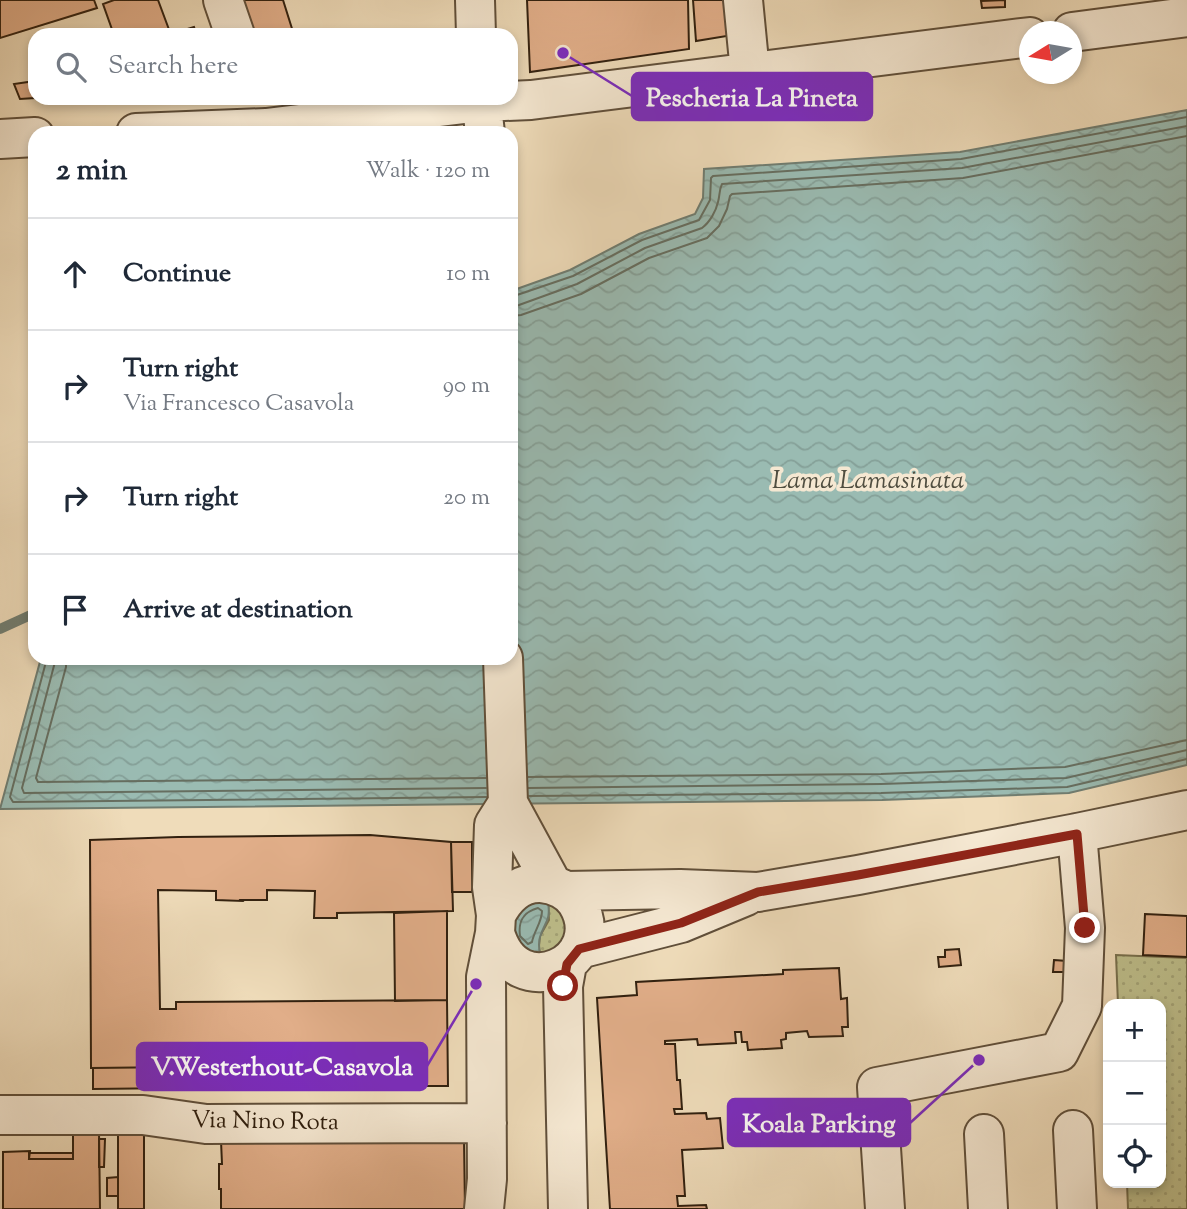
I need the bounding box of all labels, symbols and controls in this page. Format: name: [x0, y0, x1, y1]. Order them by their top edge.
north arrow: [1019, 21, 1082, 84]
search box: [28, 28, 518, 105]
icon: search: [52, 48, 90, 86]
text: Search here: [108, 48, 238, 85]
callout: Pescheria La Pineta: [632, 73, 872, 120]
text: Pescheria La Pineta: [646, 81, 858, 118]
text: 2 min: [56, 150, 128, 193]
text: Walk · 120 m: [366, 155, 490, 188]
icon: ahead: [56, 255, 94, 293]
text: Continue: [123, 256, 231, 293]
text: 10 m: [446, 258, 490, 291]
text: Turn right: [123, 351, 238, 388]
icon: right: [56, 367, 94, 405]
text: 90 m: [443, 370, 490, 403]
text: Via Francesco Casavola: [123, 388, 354, 421]
water label: Lama Lamasinata: [772, 463, 964, 500]
icon: right: [56, 479, 94, 517]
text: Turn right: [123, 480, 238, 517]
text: 20 m: [443, 482, 490, 515]
icon: arrive: [56, 591, 94, 629]
text: Arrive at destination: [123, 592, 353, 629]
route end: [1069, 912, 1100, 943]
route start: [547, 970, 578, 1001]
map controls: [1103, 999, 1166, 1188]
button: +: [1103, 999, 1166, 1062]
callout: V.Westerhout-Casavola: [137, 1043, 427, 1090]
text: V.Westerhout-Casavola: [151, 1050, 413, 1087]
button: −: [1103, 1062, 1166, 1125]
callout: Koala Parking: [728, 1099, 910, 1146]
street label: Via Nino Rota: [191, 1104, 339, 1140]
text: Koala Parking: [742, 1107, 896, 1144]
button: locate: [1103, 1125, 1166, 1188]

